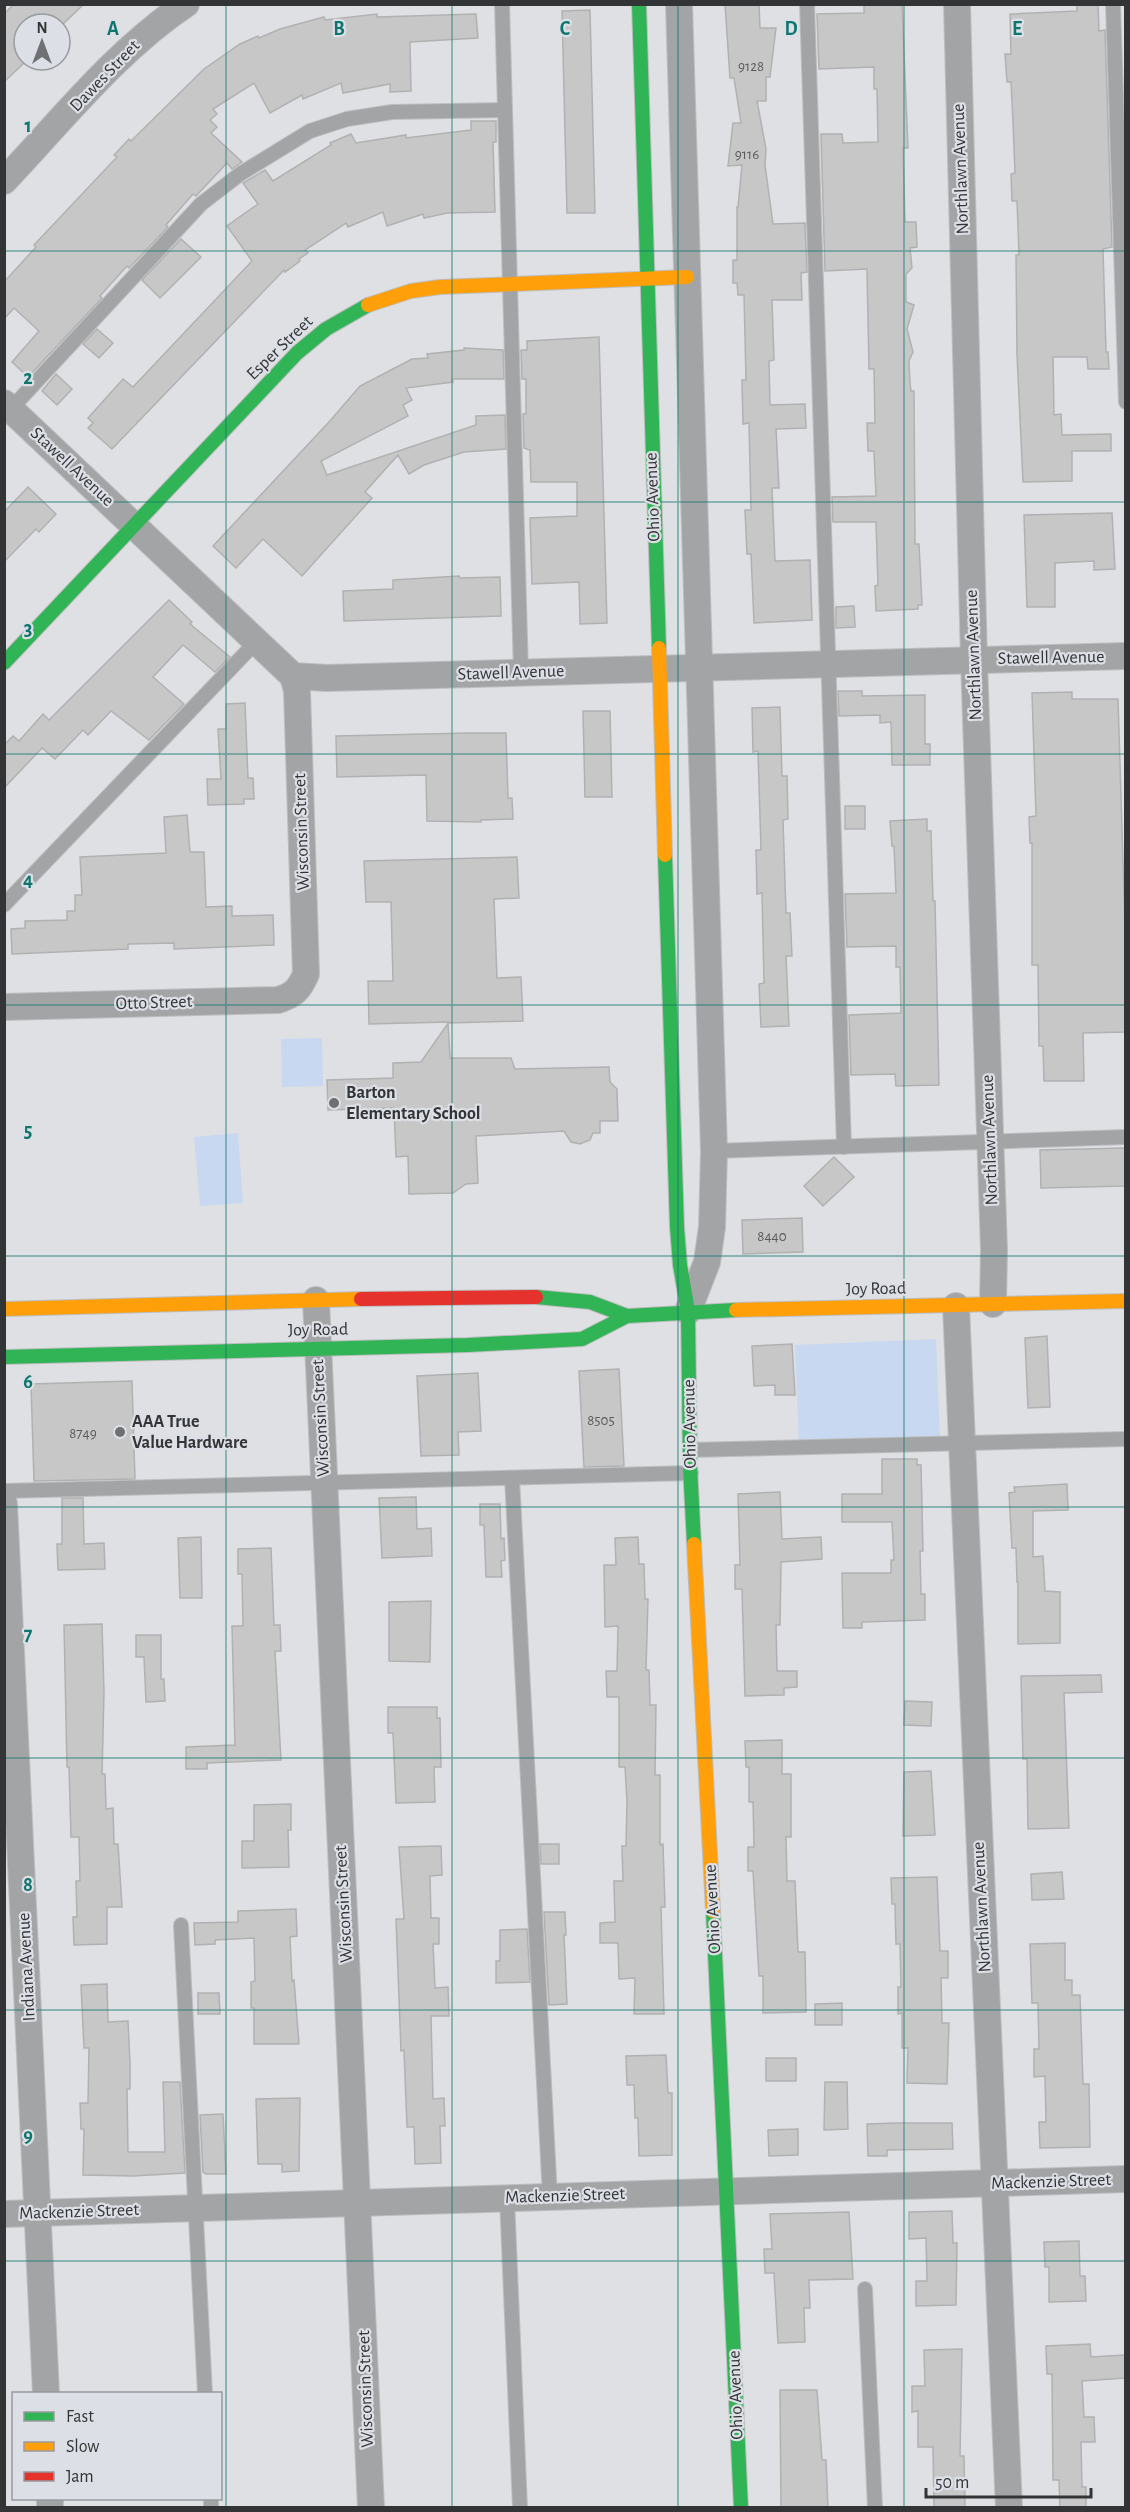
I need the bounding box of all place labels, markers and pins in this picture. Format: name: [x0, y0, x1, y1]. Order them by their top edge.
place label: Barton Elementary School: [346, 1084, 481, 1123]
marker: Barton Elementary School: [327, 1096, 341, 1110]
place label: AAA True Value Hardware: [132, 1413, 248, 1452]
marker: AAA True Value Hardware: [113, 1425, 127, 1439]

